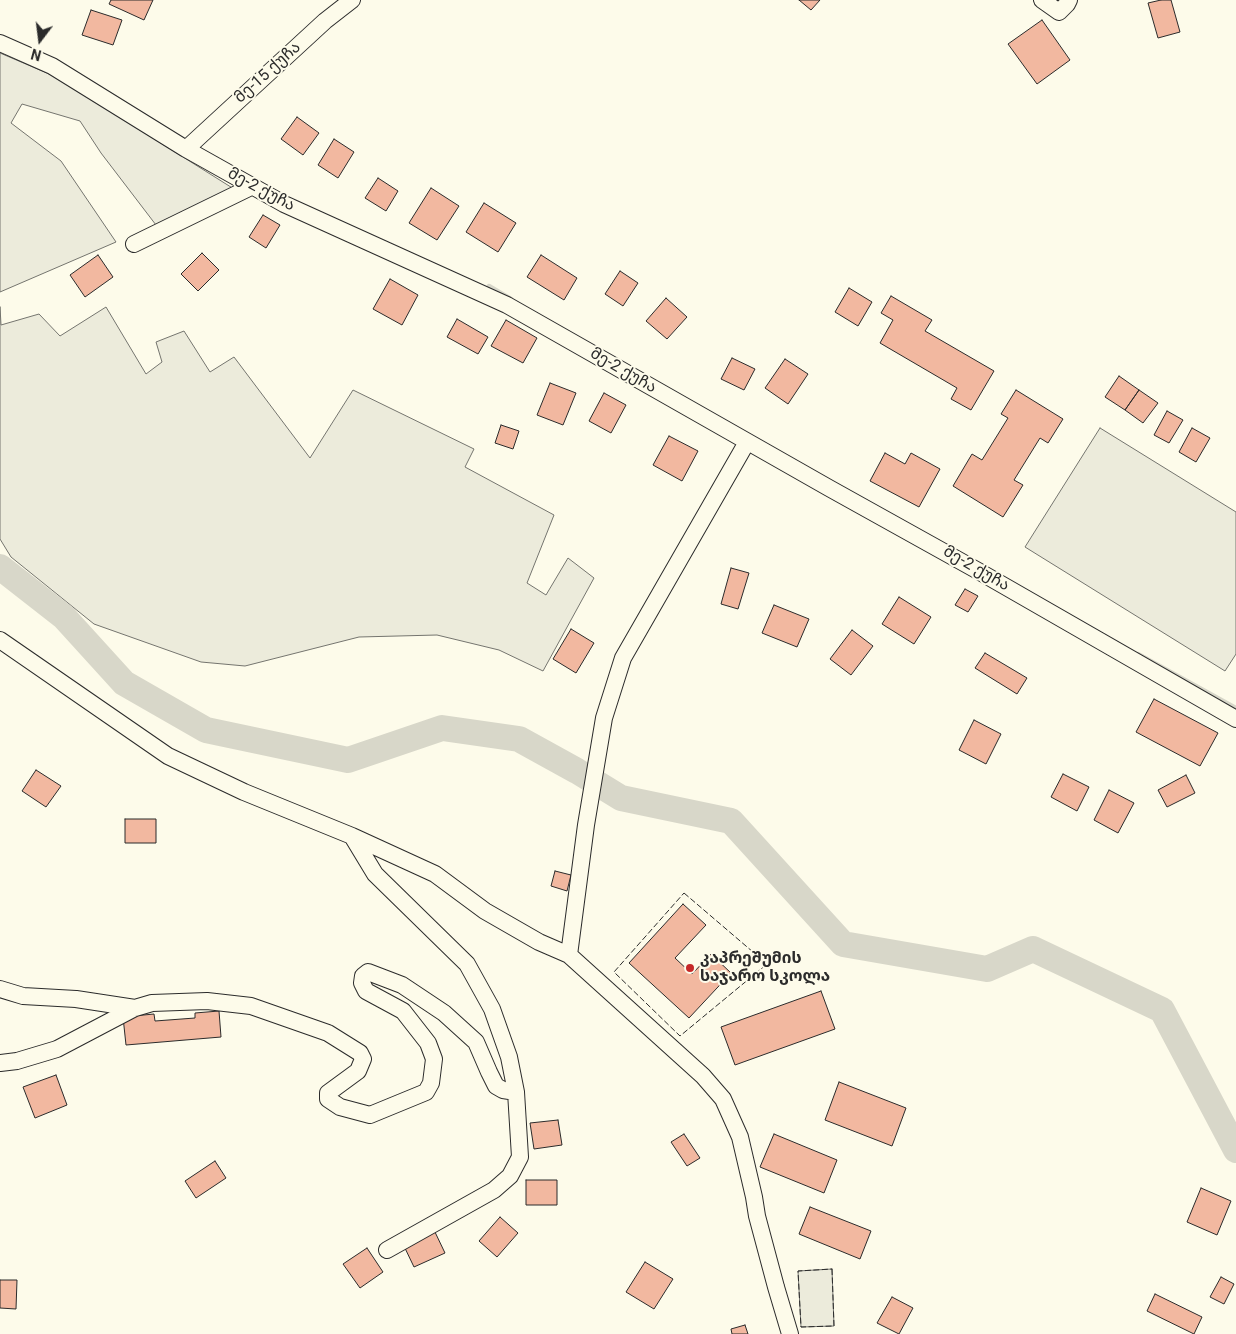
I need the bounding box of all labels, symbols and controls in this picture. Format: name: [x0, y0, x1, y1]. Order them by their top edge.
north arrow: [15, 15, 65, 65]
street label: მე-15 ქუჩა: [231, 38, 305, 108]
text: N: [29, 45, 43, 63]
street label: მე-2 ქუჩა: [224, 164, 298, 216]
street label: მე-2 ქუჩა: [586, 344, 660, 398]
street label: მე-2 ქუჩა: [939, 542, 1013, 596]
place label: კაპრეშუმის საჯარო სკოლა: [700, 949, 830, 987]
marker: კაპრეშუმის საჯარო სკოლა: [684, 962, 696, 974]

